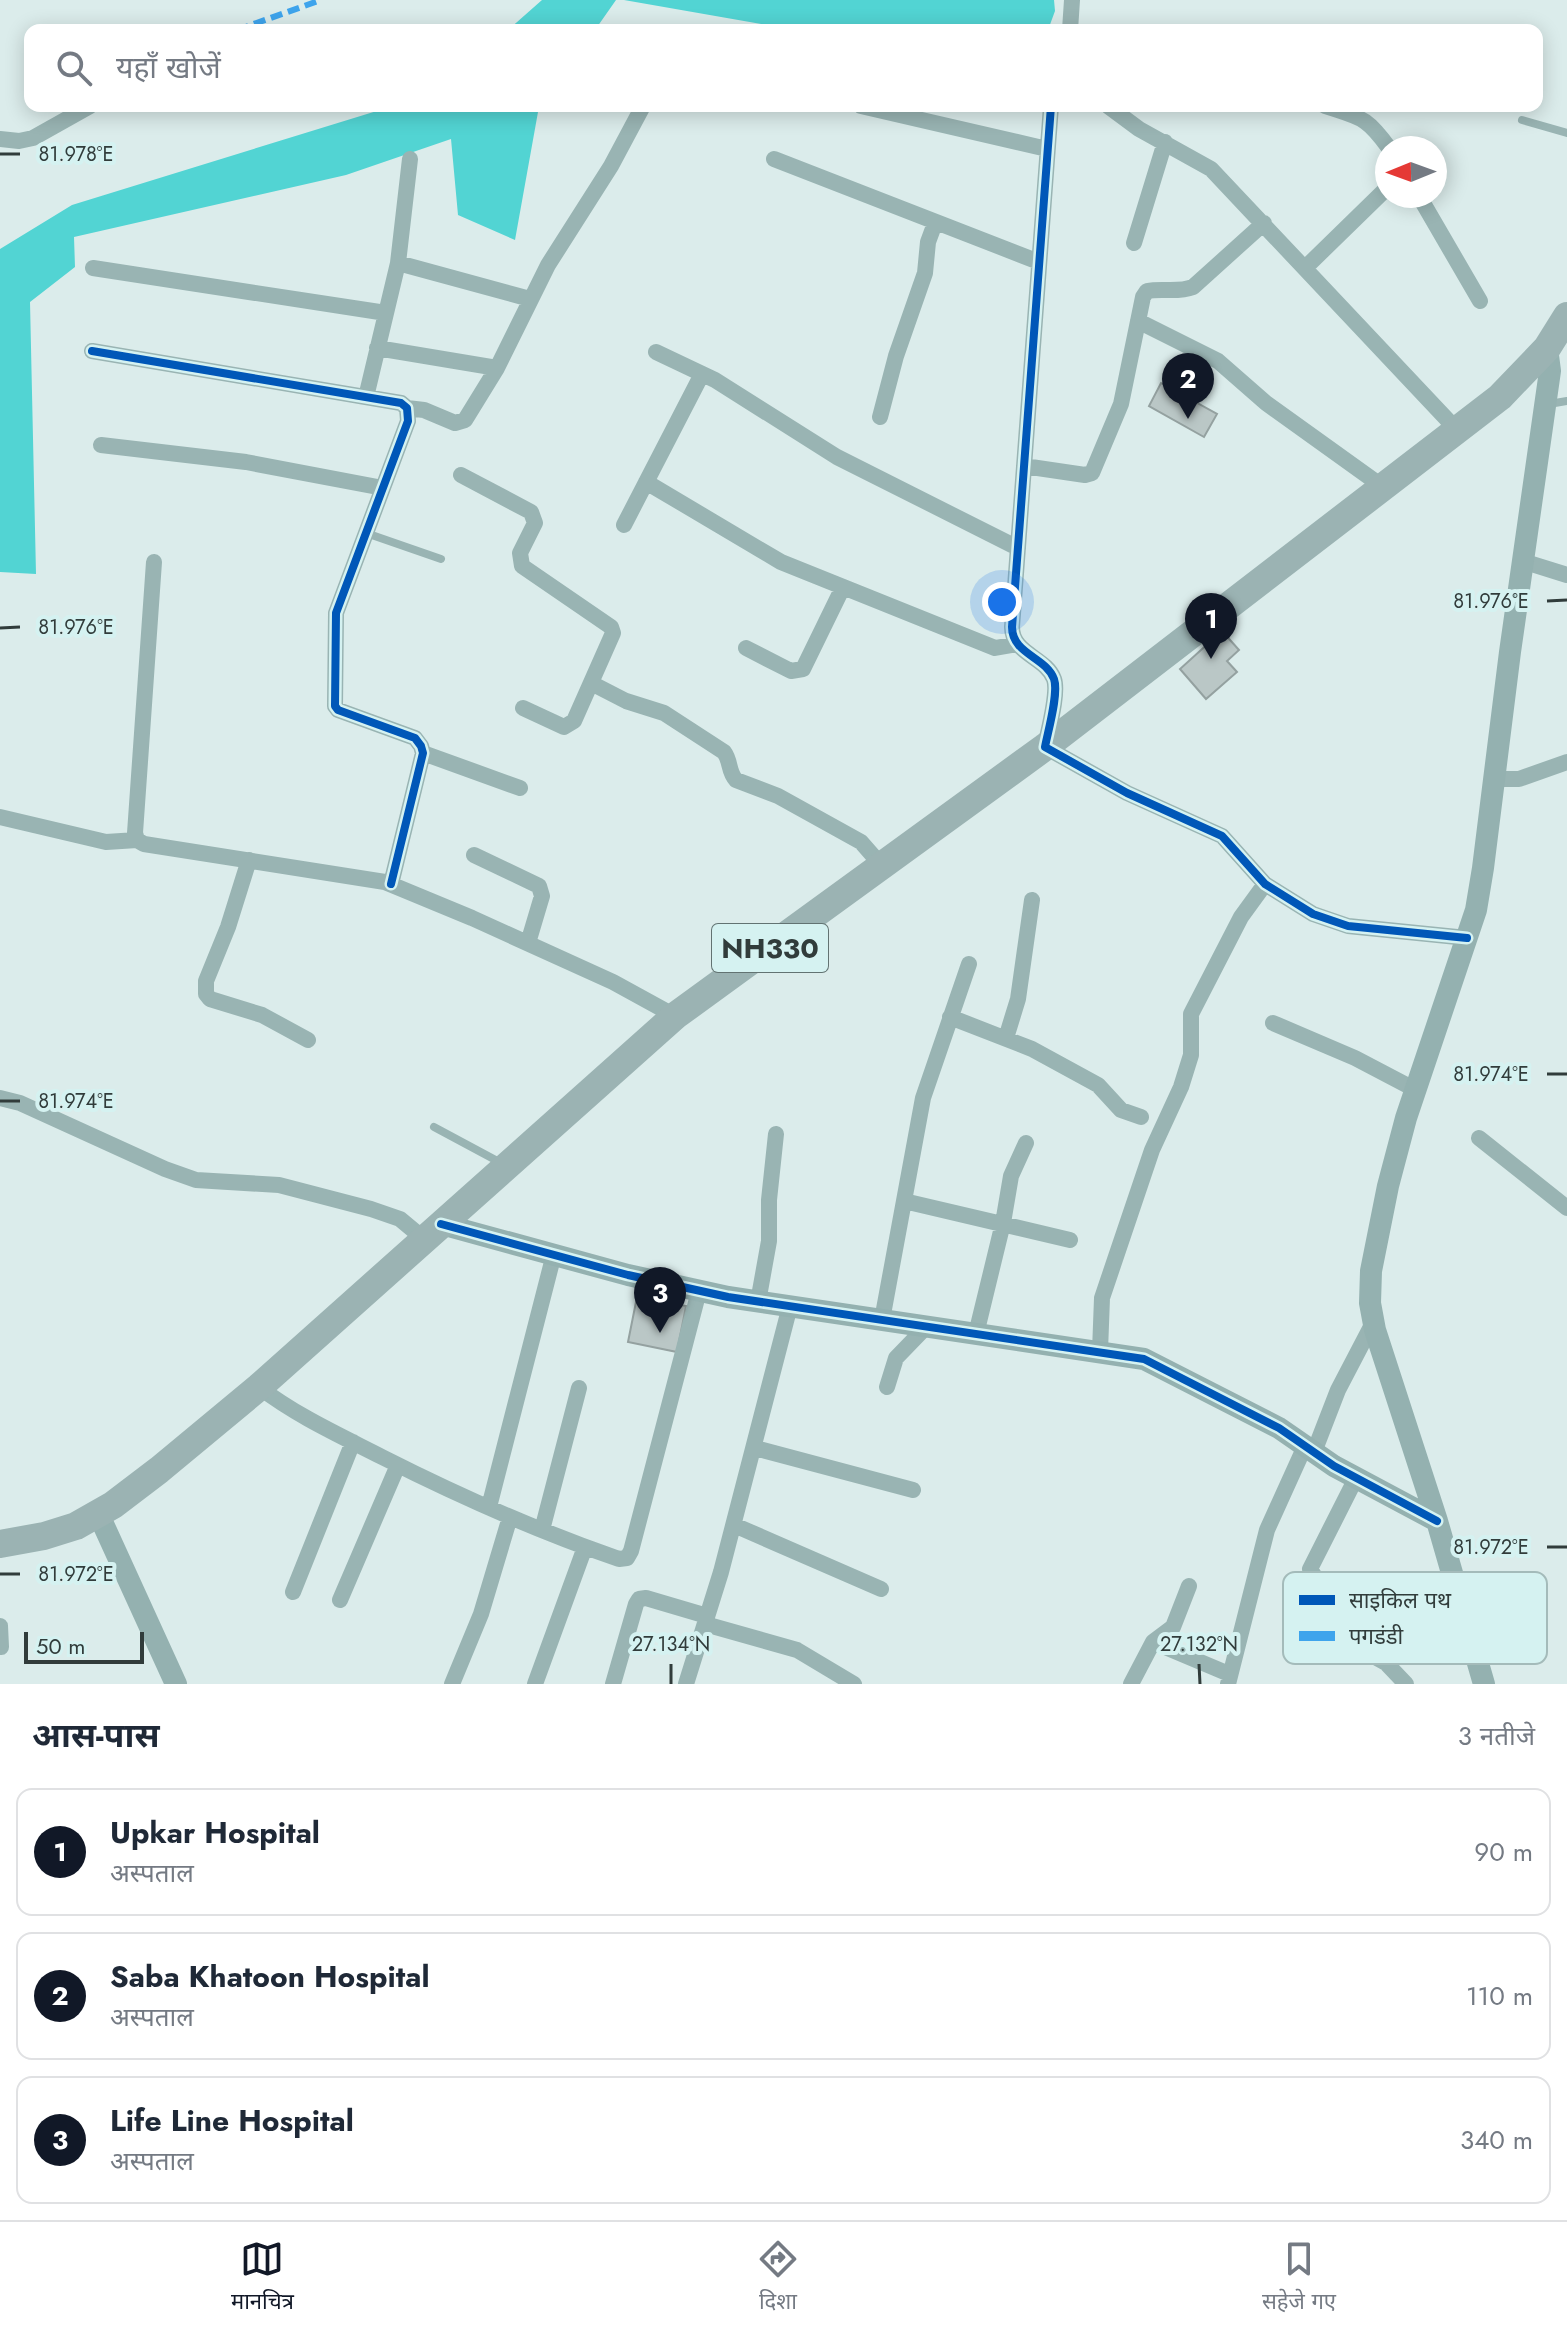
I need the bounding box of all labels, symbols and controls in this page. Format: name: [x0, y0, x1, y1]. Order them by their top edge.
search box: [24, 24, 1543, 112]
icon: search: [52, 46, 96, 90]
text: यहाँ खोजें: [116, 46, 221, 89]
north arrow: [1375, 136, 1447, 208]
text: 81.978°E: [39, 140, 113, 169]
pin: 2: [1162, 353, 1214, 419]
your location: [982, 582, 1022, 622]
text: 81.976°E: [1453, 587, 1529, 616]
pin: 1: [1185, 593, 1237, 659]
text: 81.976°E: [38, 613, 114, 642]
road number: NH330: [712, 924, 828, 972]
text: 81.974°E: [1453, 1060, 1529, 1089]
text: 81.974°E: [38, 1087, 114, 1116]
pin: 3: [634, 1267, 686, 1333]
text: 81.972°E: [1453, 1533, 1529, 1562]
text: 81.972°E: [38, 1560, 114, 1589]
legend: [1283, 1572, 1547, 1664]
text: साइकिल पथ: [1349, 1584, 1452, 1616]
text: पगडंडी: [1349, 1620, 1403, 1652]
scale bar: [24, 1628, 144, 1664]
text: 50 m: [36, 1630, 85, 1662]
text: 27.134°N: [632, 1630, 710, 1659]
text: 27.132°N: [1160, 1630, 1238, 1659]
text: आस-पास: [32, 1711, 160, 1760]
text: 3 नतीजे: [1458, 1717, 1535, 1755]
text: Upkar Hospital: [110, 1811, 320, 1854]
text: 1: [53, 1833, 67, 1871]
text: 90 m: [1474, 1833, 1533, 1871]
text: अस्पताल: [110, 1854, 194, 1892]
text: Saba Khatoon Hospital: [110, 1955, 430, 1998]
text: 2: [51, 1977, 69, 2015]
text: 110 m: [1466, 1977, 1533, 2015]
text: अस्पताल: [110, 1998, 194, 2036]
text: Life Line Hospital: [110, 2099, 354, 2142]
text: 3: [52, 2121, 68, 2159]
text: 340 m: [1460, 2121, 1533, 2159]
text: अस्पताल: [110, 2142, 194, 2180]
tab: मानचित्र: [231, 2237, 294, 2318]
tab: दिशा: [756, 2237, 800, 2318]
tab: सहेजे गए: [1262, 2237, 1336, 2318]

